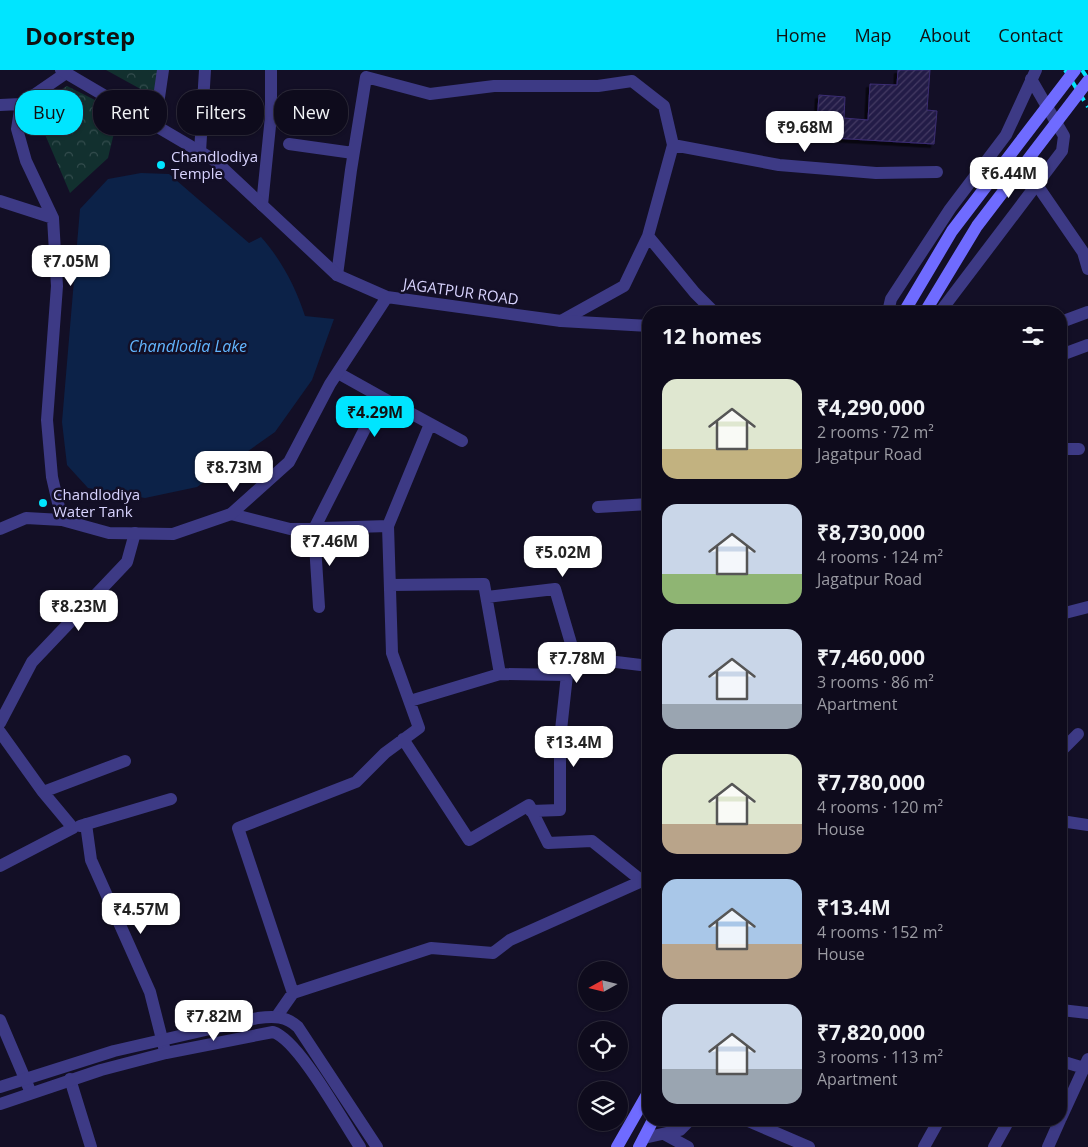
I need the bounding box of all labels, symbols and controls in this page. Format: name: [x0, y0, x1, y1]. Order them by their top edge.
text: Doorstep: [25, 19, 135, 52]
text: Home: [776, 23, 826, 47]
text: Map: [854, 23, 892, 47]
text: About: [920, 23, 970, 47]
text: Contact: [998, 23, 1063, 47]
chip: Buy: [15, 90, 83, 135]
chip: Rent: [93, 90, 167, 135]
chip: Filters: [177, 90, 264, 135]
chip: New: [274, 90, 348, 135]
pin: ₹9.68M: [764, 111, 846, 153]
text: ₹9.68M: [777, 116, 833, 138]
place label: Chandlodiya Temple: [171, 146, 258, 183]
pin: ₹6.44M: [968, 156, 1050, 199]
marker: Chandlodiya Temple: [155, 159, 167, 171]
text: ₹6.44M: [981, 162, 1037, 184]
pin: ₹7.05M: [30, 244, 112, 287]
text: ₹7.05M: [43, 250, 99, 272]
street label: JAGATPUR ROAD: [400, 273, 520, 309]
text: 12 homes: [662, 322, 762, 350]
icon: filters: [1019, 322, 1047, 350]
water label: Chandlodia Lake: [129, 335, 247, 357]
text: ₹4,290,000: [817, 393, 925, 421]
pin: ₹4.29M: [334, 396, 416, 438]
icon: home: [702, 399, 762, 459]
text: ₹4.29M: [347, 401, 403, 423]
text: 2 rooms · 72 m²: [817, 421, 934, 443]
text: Jagatpur Road: [817, 443, 922, 465]
pin: ₹8.73M: [193, 450, 275, 493]
text: ₹8.73M: [206, 456, 262, 478]
place label: Chandlodiya Water Tank: [53, 484, 140, 521]
marker: Chandlodiya Water Tank: [37, 497, 49, 509]
text: ₹8,730,000: [817, 518, 925, 546]
pin: ₹7.46M: [289, 524, 371, 567]
icon: home: [702, 524, 762, 584]
text: ₹7.46M: [302, 530, 358, 552]
pin: ₹5.02M: [522, 536, 604, 578]
text: ₹5.02M: [535, 541, 591, 563]
text: 4 rooms · 124 m²: [817, 546, 943, 568]
text: Jagatpur Road: [817, 568, 922, 590]
pin: ₹8.23M: [38, 590, 120, 632]
text: ₹8.23M: [51, 595, 107, 617]
pin: ₹7.78M: [536, 642, 618, 684]
text: ₹7,460,000: [817, 643, 925, 671]
text: ₹7.78M: [549, 647, 605, 669]
icon: home: [702, 649, 762, 709]
text: 3 rooms · 86 m²: [817, 671, 934, 693]
text: Apartment: [817, 693, 897, 715]
pin: ₹13.4M: [533, 726, 615, 768]
text: ₹13.4M: [546, 731, 602, 753]
text: ₹7,780,000: [817, 768, 925, 796]
icon: home: [702, 774, 762, 834]
text: 4 rooms · 120 m²: [817, 796, 943, 818]
text: House: [817, 818, 865, 840]
pin: ₹4.57M: [100, 892, 182, 935]
text: ₹13.4M: [817, 893, 891, 921]
text: ₹4.57M: [113, 898, 169, 920]
icon: home: [702, 899, 762, 959]
text: 4 rooms · 152 m²: [817, 921, 943, 943]
text: House: [817, 943, 865, 965]
north arrow: [578, 961, 628, 1011]
map controls: [578, 961, 628, 1131]
pin: ₹7.82M: [173, 1000, 255, 1042]
text: ₹7.82M: [186, 1005, 242, 1027]
text: ₹7,820,000: [817, 1018, 925, 1046]
button: locate: [578, 1021, 628, 1071]
icon: home: [702, 1024, 762, 1084]
text: 3 rooms · 113 m²: [817, 1046, 943, 1068]
text: Apartment: [817, 1068, 897, 1090]
button: layers: [578, 1081, 628, 1131]

